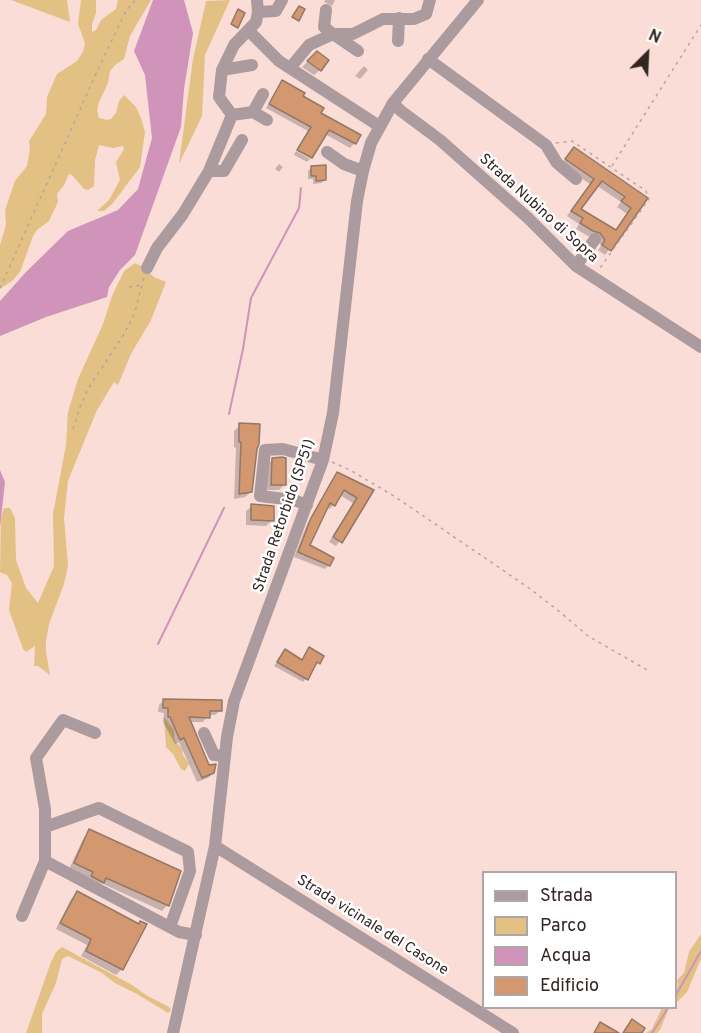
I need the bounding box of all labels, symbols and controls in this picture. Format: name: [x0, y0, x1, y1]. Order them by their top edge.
north arrow: [617, 24, 677, 84]
text: N: [645, 26, 664, 49]
street label: Strada Nubino di Sopra: [475, 151, 601, 267]
street label: Strada Retorbido (SP51): [250, 437, 320, 595]
legend: [482, 871, 677, 1009]
street label: Strada vicinale del Casone: [293, 872, 451, 980]
text: Strada: [540, 885, 593, 908]
text: Parco: [540, 915, 586, 938]
text: Acqua: [540, 945, 591, 968]
text: Edificio: [540, 975, 599, 998]

